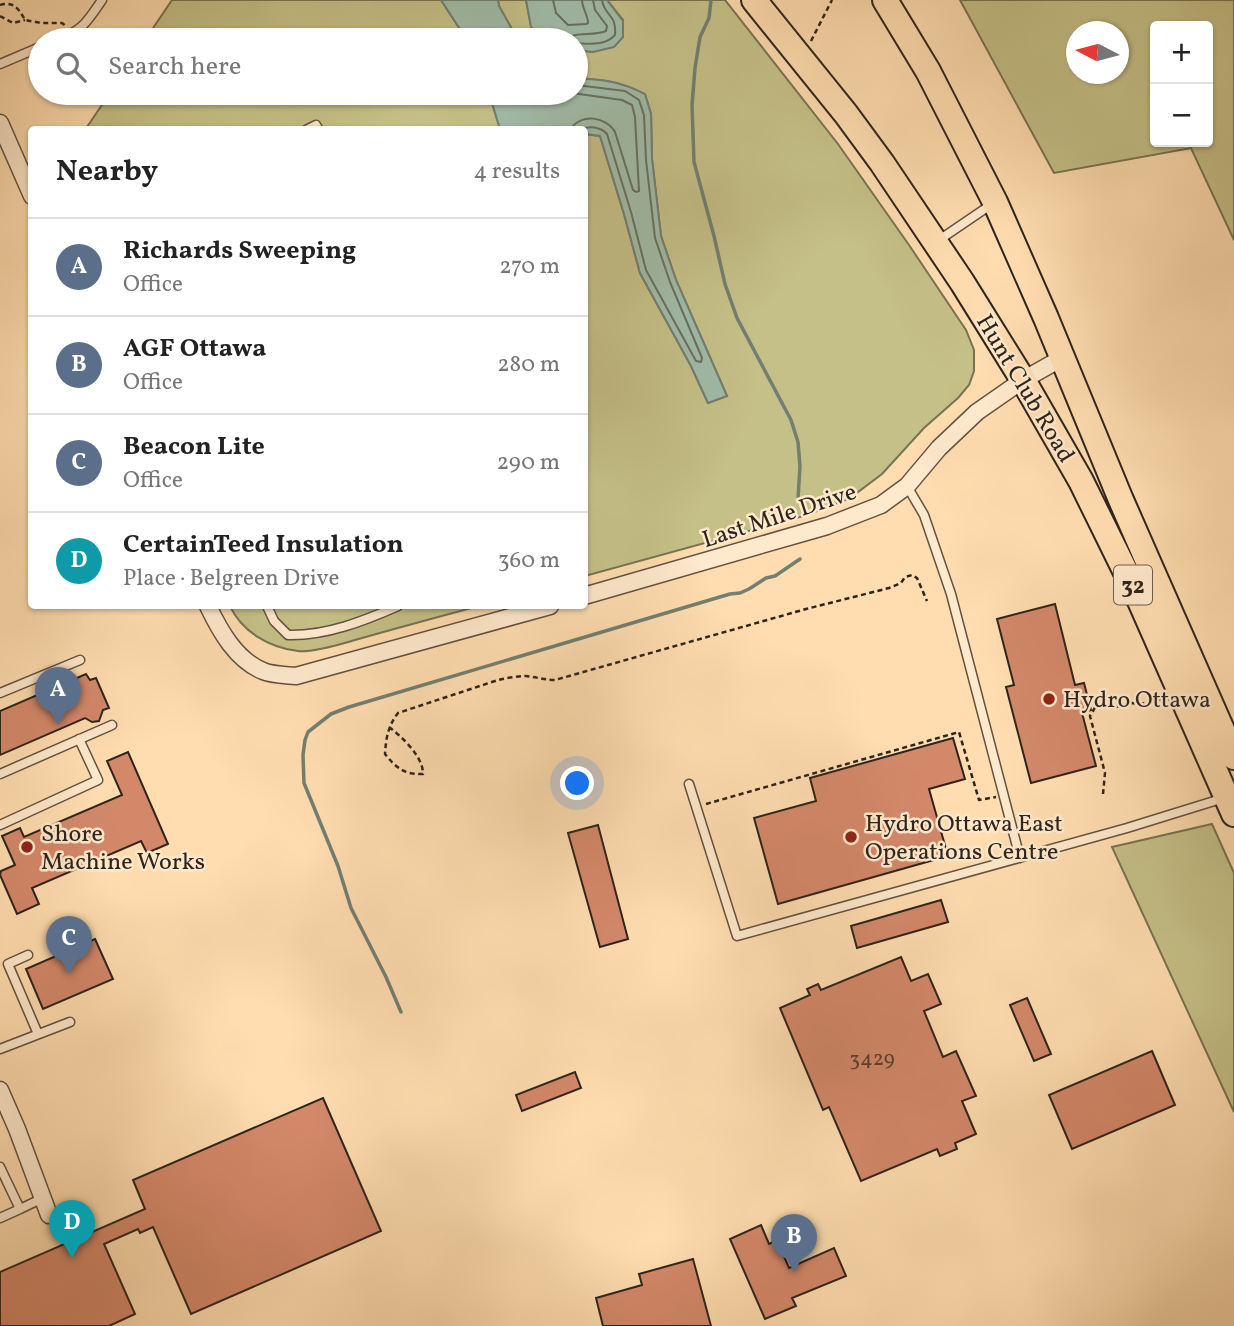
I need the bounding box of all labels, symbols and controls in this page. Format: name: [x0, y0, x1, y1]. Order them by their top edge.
north arrow: [1066, 21, 1129, 84]
map controls: [1150, 21, 1213, 147]
button: +: [1150, 21, 1213, 84]
search box: [28, 28, 588, 105]
icon: search: [52, 48, 90, 86]
text: Search here: [108, 49, 241, 85]
button: −: [1150, 84, 1213, 147]
text: Nearby: [56, 151, 158, 193]
text: 4 results: [474, 156, 560, 188]
text: Richards Sweeping: [123, 233, 356, 269]
text: A: [71, 251, 87, 283]
text: 270 m: [499, 251, 560, 283]
text: Office: [123, 269, 183, 301]
street label: Hunt Club Road: [967, 308, 1082, 470]
text: AGF Ottawa: [123, 331, 266, 367]
text: B: [71, 349, 87, 381]
text: 280 m: [497, 349, 560, 381]
text: Office: [123, 367, 183, 399]
text: Beacon Lite: [123, 429, 265, 465]
text: C: [72, 447, 86, 479]
text: 290 m: [497, 447, 560, 479]
text: Office: [123, 465, 183, 497]
street label: Last Mile Drive: [698, 476, 861, 558]
text: CertainTeed Insulation: [123, 527, 404, 563]
text: D: [71, 545, 87, 577]
text: 360 m: [498, 545, 560, 577]
text: Place · Belgreen Drive: [123, 563, 339, 595]
road number: 32: [1114, 566, 1152, 604]
pin: A: [35, 667, 81, 725]
place label: Hydro Ottawa: [1063, 684, 1211, 718]
marker: Hydro Ottawa: [1041, 691, 1057, 707]
your location: [560, 766, 594, 800]
place label: Hydro Ottawa East Operations Centre: [865, 808, 1063, 870]
place label: Shore Machine Works: [41, 818, 205, 880]
marker: Hydro Ottawa East Operations Centre: [843, 829, 859, 845]
marker: Shore Machine Works: [19, 839, 35, 855]
pin: C: [46, 916, 92, 974]
house number: 3429: [849, 1045, 895, 1074]
pin: D: [49, 1200, 95, 1258]
pin: B: [771, 1214, 817, 1272]

